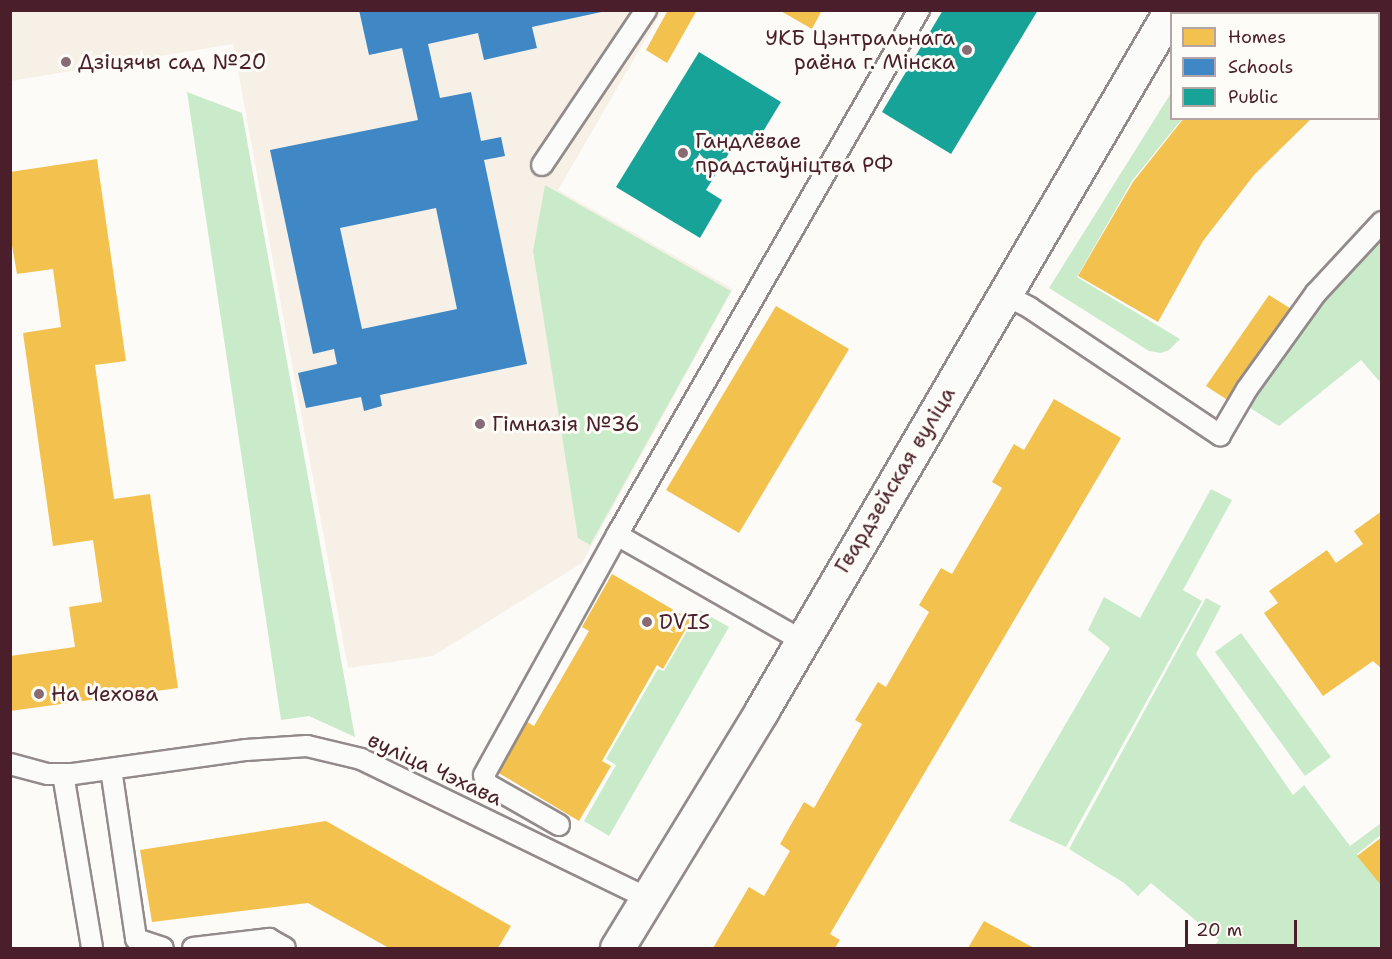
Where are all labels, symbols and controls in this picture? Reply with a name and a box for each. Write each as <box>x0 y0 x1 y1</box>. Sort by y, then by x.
legend <box>1170 12 1380 120</box>
place label: УКБ Цэнтральнага раёна г. Мінска <box>765 25 955 75</box>
text: Homes <box>1228 25 1286 49</box>
marker: УКБ Цэнтральнага раёна г. Мінска <box>960 43 974 57</box>
place label: Дзіцячы сад №20 <box>78 49 266 75</box>
marker: Дзіцячы сад №20 <box>59 55 73 69</box>
text: Schools <box>1228 55 1294 79</box>
text: Public <box>1228 85 1278 109</box>
place label: Гандлёвае прадстаўніцтва РФ <box>695 128 893 178</box>
marker: Гандлёвае прадстаўніцтва РФ <box>676 146 690 160</box>
street label: Гвардзейская вуліца <box>829 382 961 578</box>
place label: Гімназія №36 <box>492 411 640 437</box>
marker: Гімназія №36 <box>473 417 487 431</box>
place label: DVIS <box>659 609 710 635</box>
marker: DVIS <box>640 615 654 629</box>
place label: На Чехова <box>51 681 158 707</box>
marker: На Чехова <box>32 687 46 701</box>
street label: вуліца Чэхава <box>364 727 506 811</box>
scale bar <box>1188 908 1300 946</box>
text: 20 m <box>1196 918 1242 942</box>

